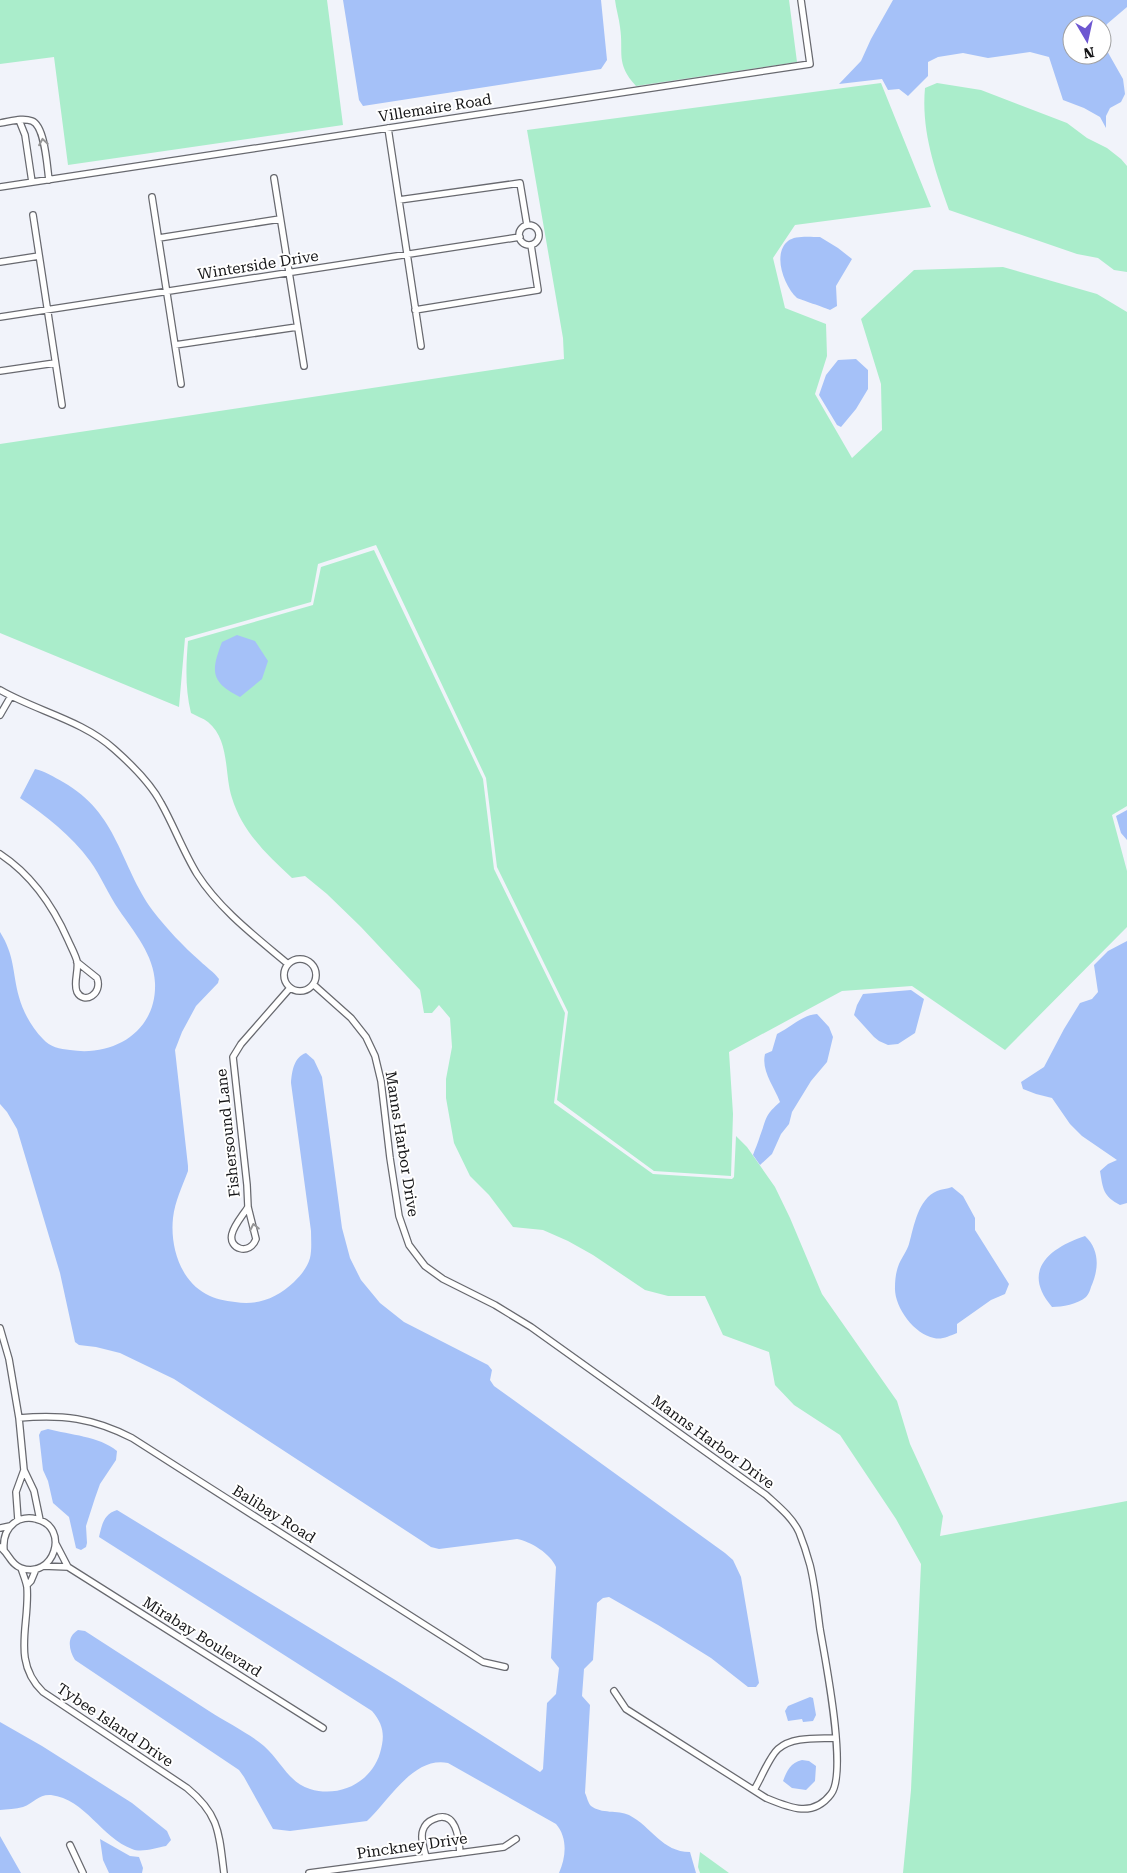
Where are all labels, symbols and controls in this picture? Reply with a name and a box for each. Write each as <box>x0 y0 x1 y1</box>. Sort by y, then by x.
north arrow <box>1062 15 1112 65</box>
text: N <box>1082 44 1096 62</box>
street label: Villemaire Road <box>377 90 493 126</box>
one-way arrow <box>38 138 49 146</box>
street label: Winterside Drive <box>196 247 320 283</box>
street label: Fishersound Lane <box>212 1068 244 1198</box>
street label: Manns Harbor Drive <box>382 1070 422 1218</box>
one-way arrow <box>249 1222 260 1231</box>
street label: Manns Harbor Drive <box>648 1391 778 1493</box>
street label: Balibay Road <box>229 1481 319 1547</box>
street label: Mirabay Boulevard <box>139 1593 265 1681</box>
street label: Tybee Island Drive <box>53 1679 177 1771</box>
street label: Pinckney Drive <box>355 1829 469 1863</box>

